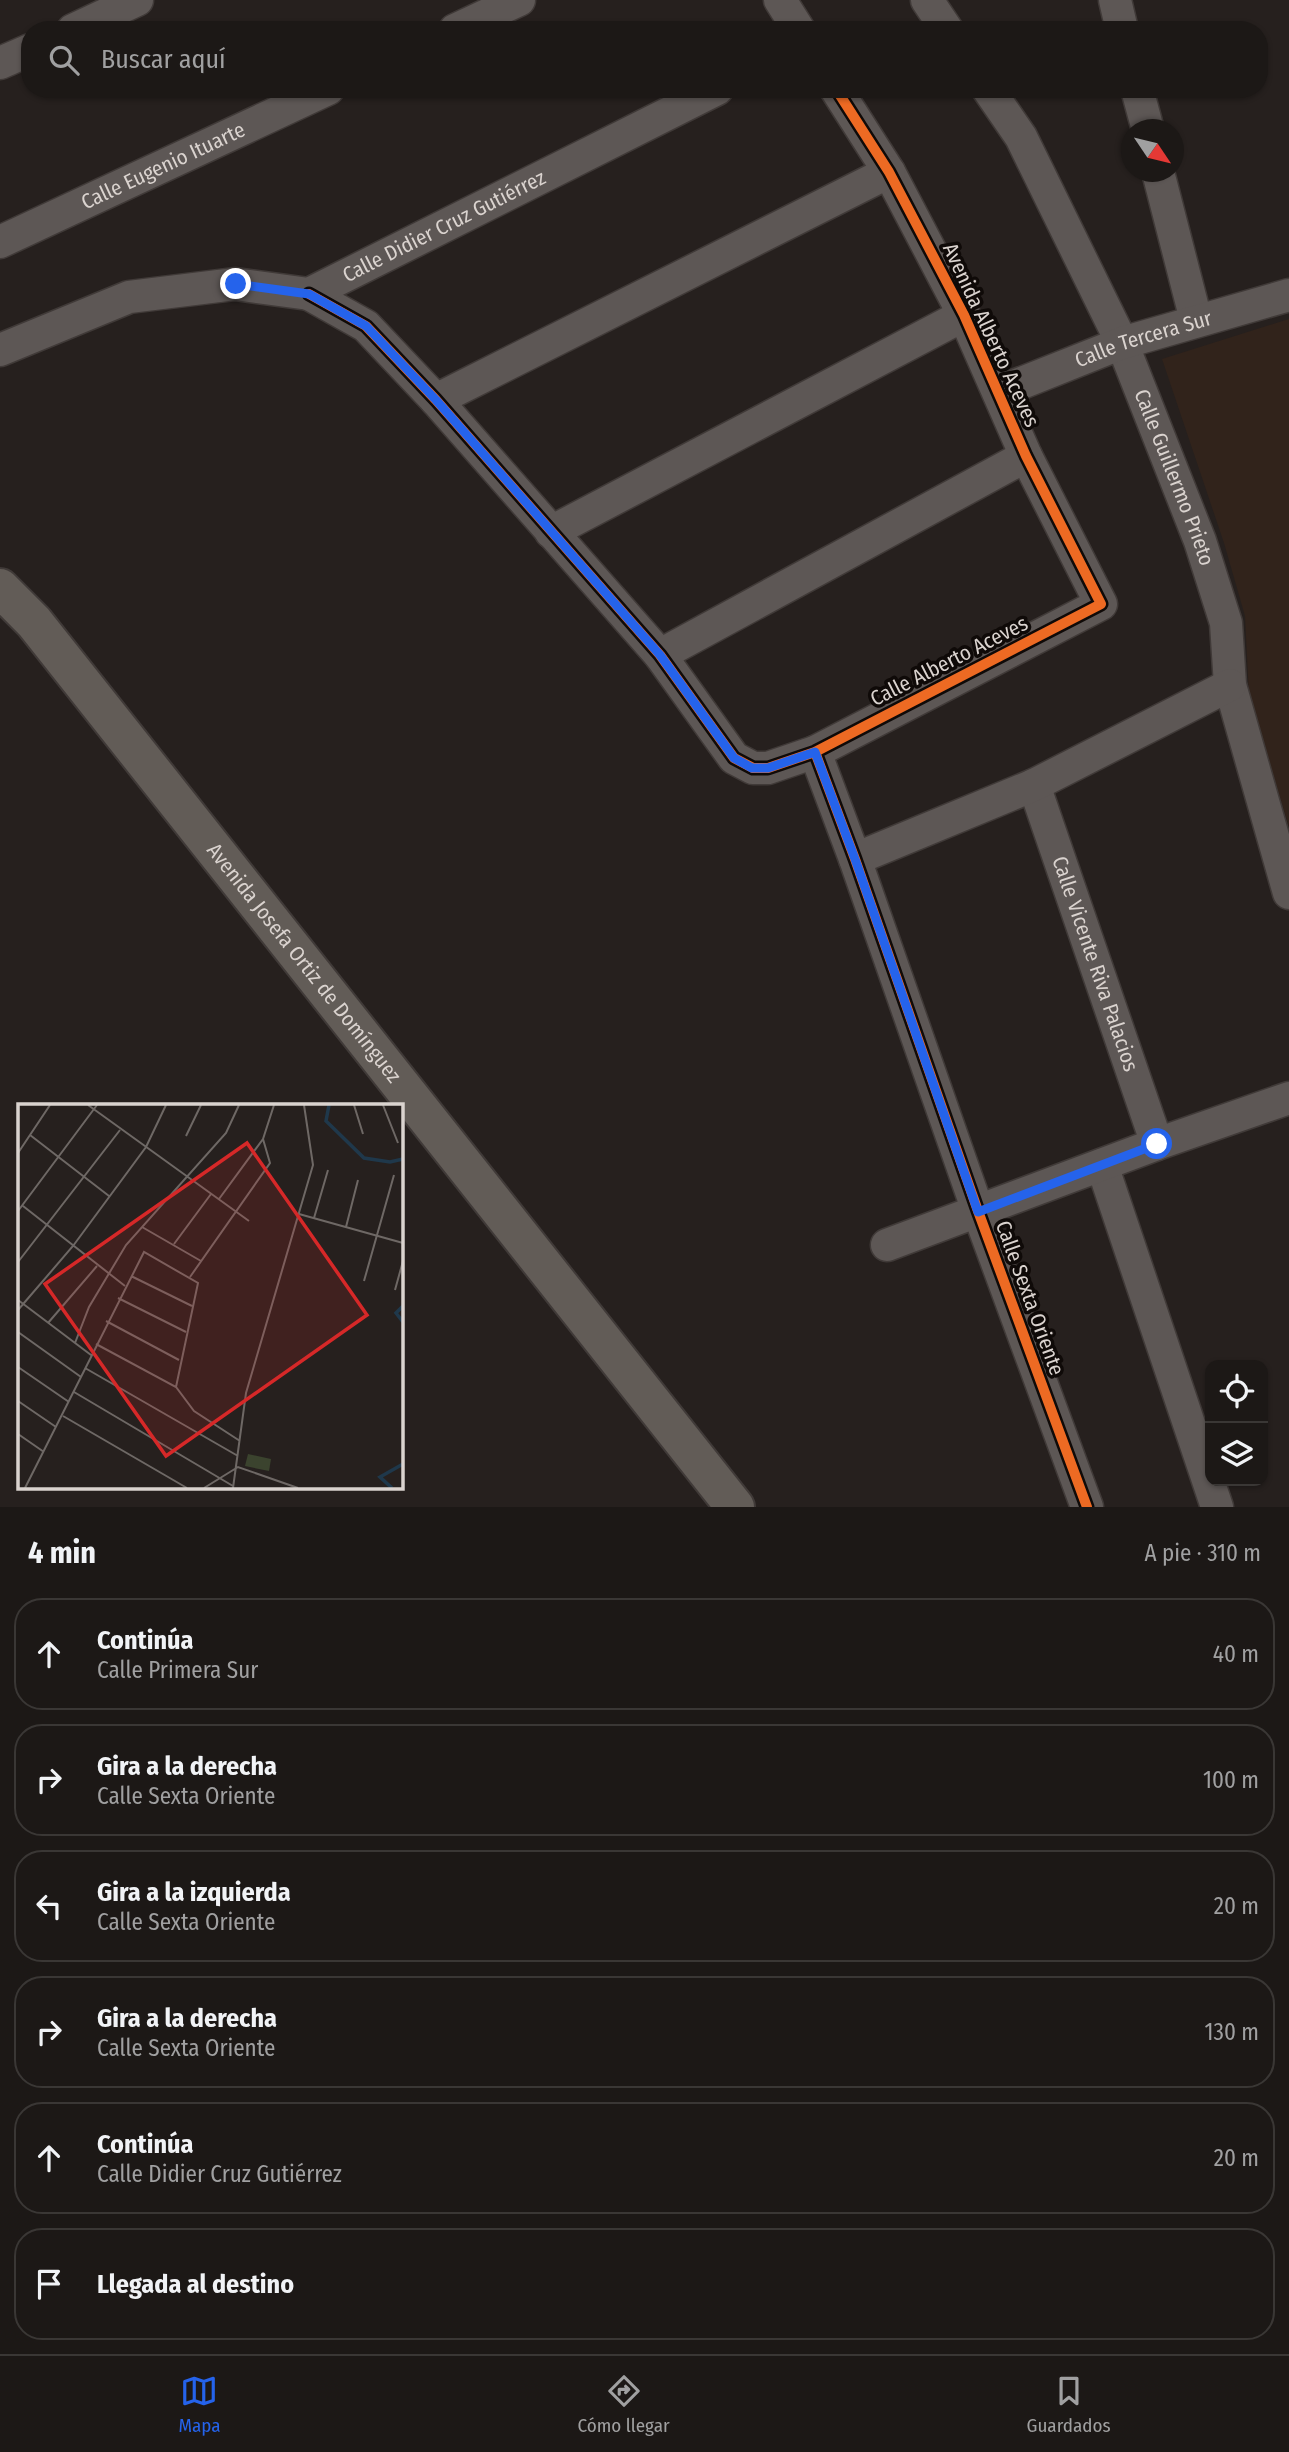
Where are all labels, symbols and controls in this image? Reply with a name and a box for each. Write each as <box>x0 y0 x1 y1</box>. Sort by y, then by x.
search box <box>21 21 1268 98</box>
icon: search <box>45 41 83 79</box>
text: Buscar aquí <box>101 44 226 75</box>
street label: Calle Eugenio Ituarte <box>77 117 249 215</box>
north arrow <box>1121 119 1184 182</box>
street label: Calle Didier Cruz Gutiérrez <box>338 164 550 288</box>
street label: Avenida Alberto Aceves <box>937 239 1045 431</box>
route end <box>220 268 251 299</box>
street label: Calle Tercera Sur <box>1071 305 1215 373</box>
street label: Calle Guillermo Prieto <box>1128 385 1220 569</box>
street label: Calle Alberto Aceves <box>866 610 1032 712</box>
street label: Avenida Josefa Ortiz de Domínguez <box>201 838 407 1088</box>
street label: Calle Vicente Riva Palacios <box>1046 853 1144 1075</box>
inset map <box>18 1104 402 1490</box>
route start <box>1141 1128 1172 1159</box>
street label: Calle Sexta Oriente <box>990 1217 1070 1379</box>
map controls <box>1205 1360 1268 1486</box>
button: locate <box>1205 1360 1268 1423</box>
button: layers <box>1205 1423 1268 1486</box>
text: 4 min <box>28 1535 96 1571</box>
text: A pie · 310 m <box>1145 1539 1261 1567</box>
text: Continúa <box>97 1625 194 1656</box>
icon: ahead <box>30 1635 68 1673</box>
text: 40 m <box>1213 1640 1259 1668</box>
text: Calle Primera Sur <box>97 1656 258 1684</box>
text: Gira a la derecha <box>97 1751 277 1782</box>
icon: right <box>30 1761 68 1799</box>
text: 100 m <box>1203 1766 1259 1794</box>
text: Calle Sexta Oriente <box>97 1782 275 1810</box>
text: Gira a la izquierda <box>97 1877 291 1908</box>
icon: left <box>30 1887 68 1925</box>
text: 20 m <box>1214 1892 1259 1920</box>
text: Calle Sexta Oriente <box>97 1908 275 1936</box>
text: Gira a la derecha <box>97 2003 277 2034</box>
icon: right <box>30 2013 68 2051</box>
text: 130 m <box>1205 2018 1259 2046</box>
text: Calle Sexta Oriente <box>97 2034 275 2062</box>
text: Continúa <box>97 2129 194 2160</box>
icon: ahead <box>30 2139 68 2177</box>
text: 20 m <box>1214 2144 1259 2172</box>
text: Calle Didier Cruz Gutiérrez <box>97 2160 342 2188</box>
icon: arrive <box>30 2265 68 2303</box>
text: Llegada al destino <box>97 2269 294 2300</box>
tab: Mapa <box>178 2372 221 2437</box>
tab: Cómo llegar <box>577 2372 670 2437</box>
tab: Guardados <box>1027 2372 1111 2437</box>

